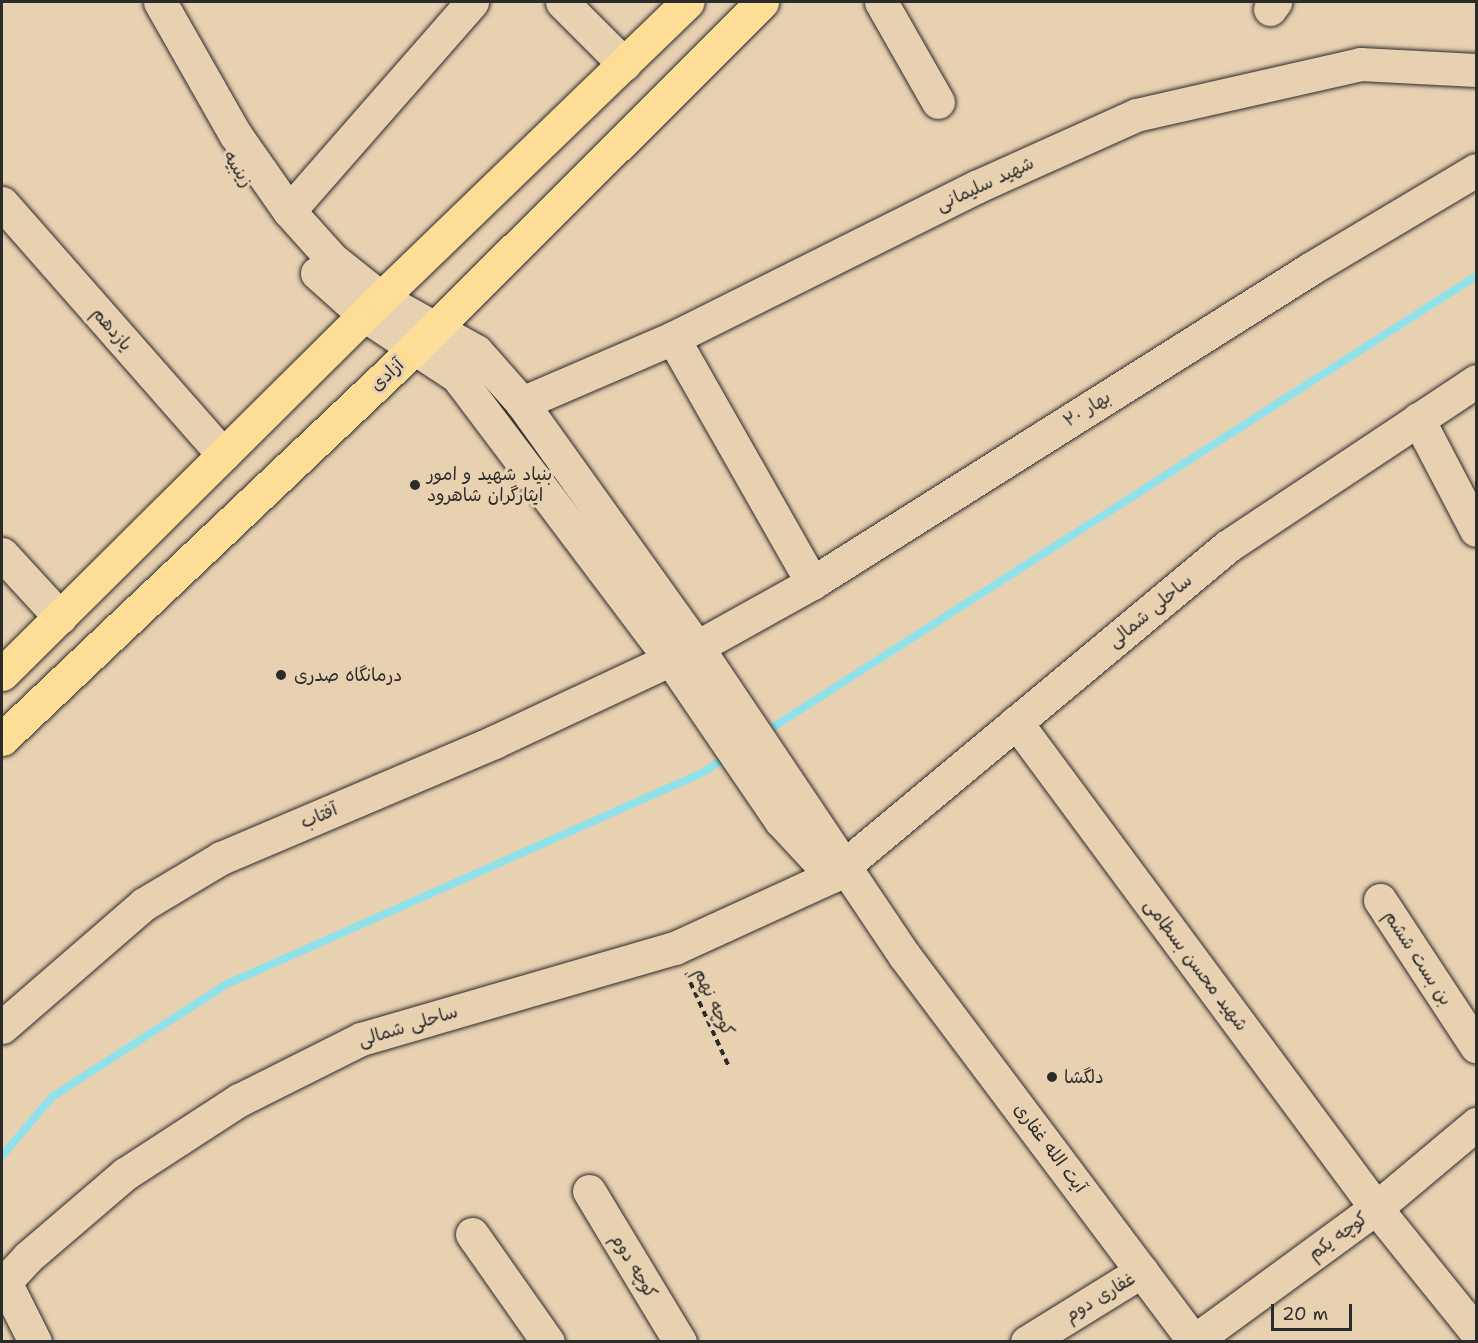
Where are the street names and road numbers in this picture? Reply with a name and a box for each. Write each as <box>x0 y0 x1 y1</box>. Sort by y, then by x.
street label: زینبیه <box>218 147 258 191</box>
street label: شهید سلیمانی <box>933 152 1037 216</box>
street label: یازدهم <box>87 303 137 355</box>
street label: آزادی <box>366 354 408 396</box>
street label: بهار ۲۰ <box>1059 386 1115 432</box>
street label: ساحلی شمالی <box>1104 570 1196 652</box>
street label: آفتاب <box>297 799 341 833</box>
street label: شهید محسن بسطامی <box>1139 895 1253 1035</box>
street label: بن بست ششم <box>1379 906 1457 1010</box>
street label: کوچه نهم <box>689 965 739 1039</box>
street label: ساحلی شمالی <box>356 1001 460 1051</box>
street label: آیت الله غفاری <box>1009 1099 1091 1197</box>
street label: کوچه یکم <box>1304 1207 1372 1265</box>
street label: کوچه دوم <box>606 1230 662 1302</box>
street label: غفاری دوم <box>1061 1268 1139 1326</box>

